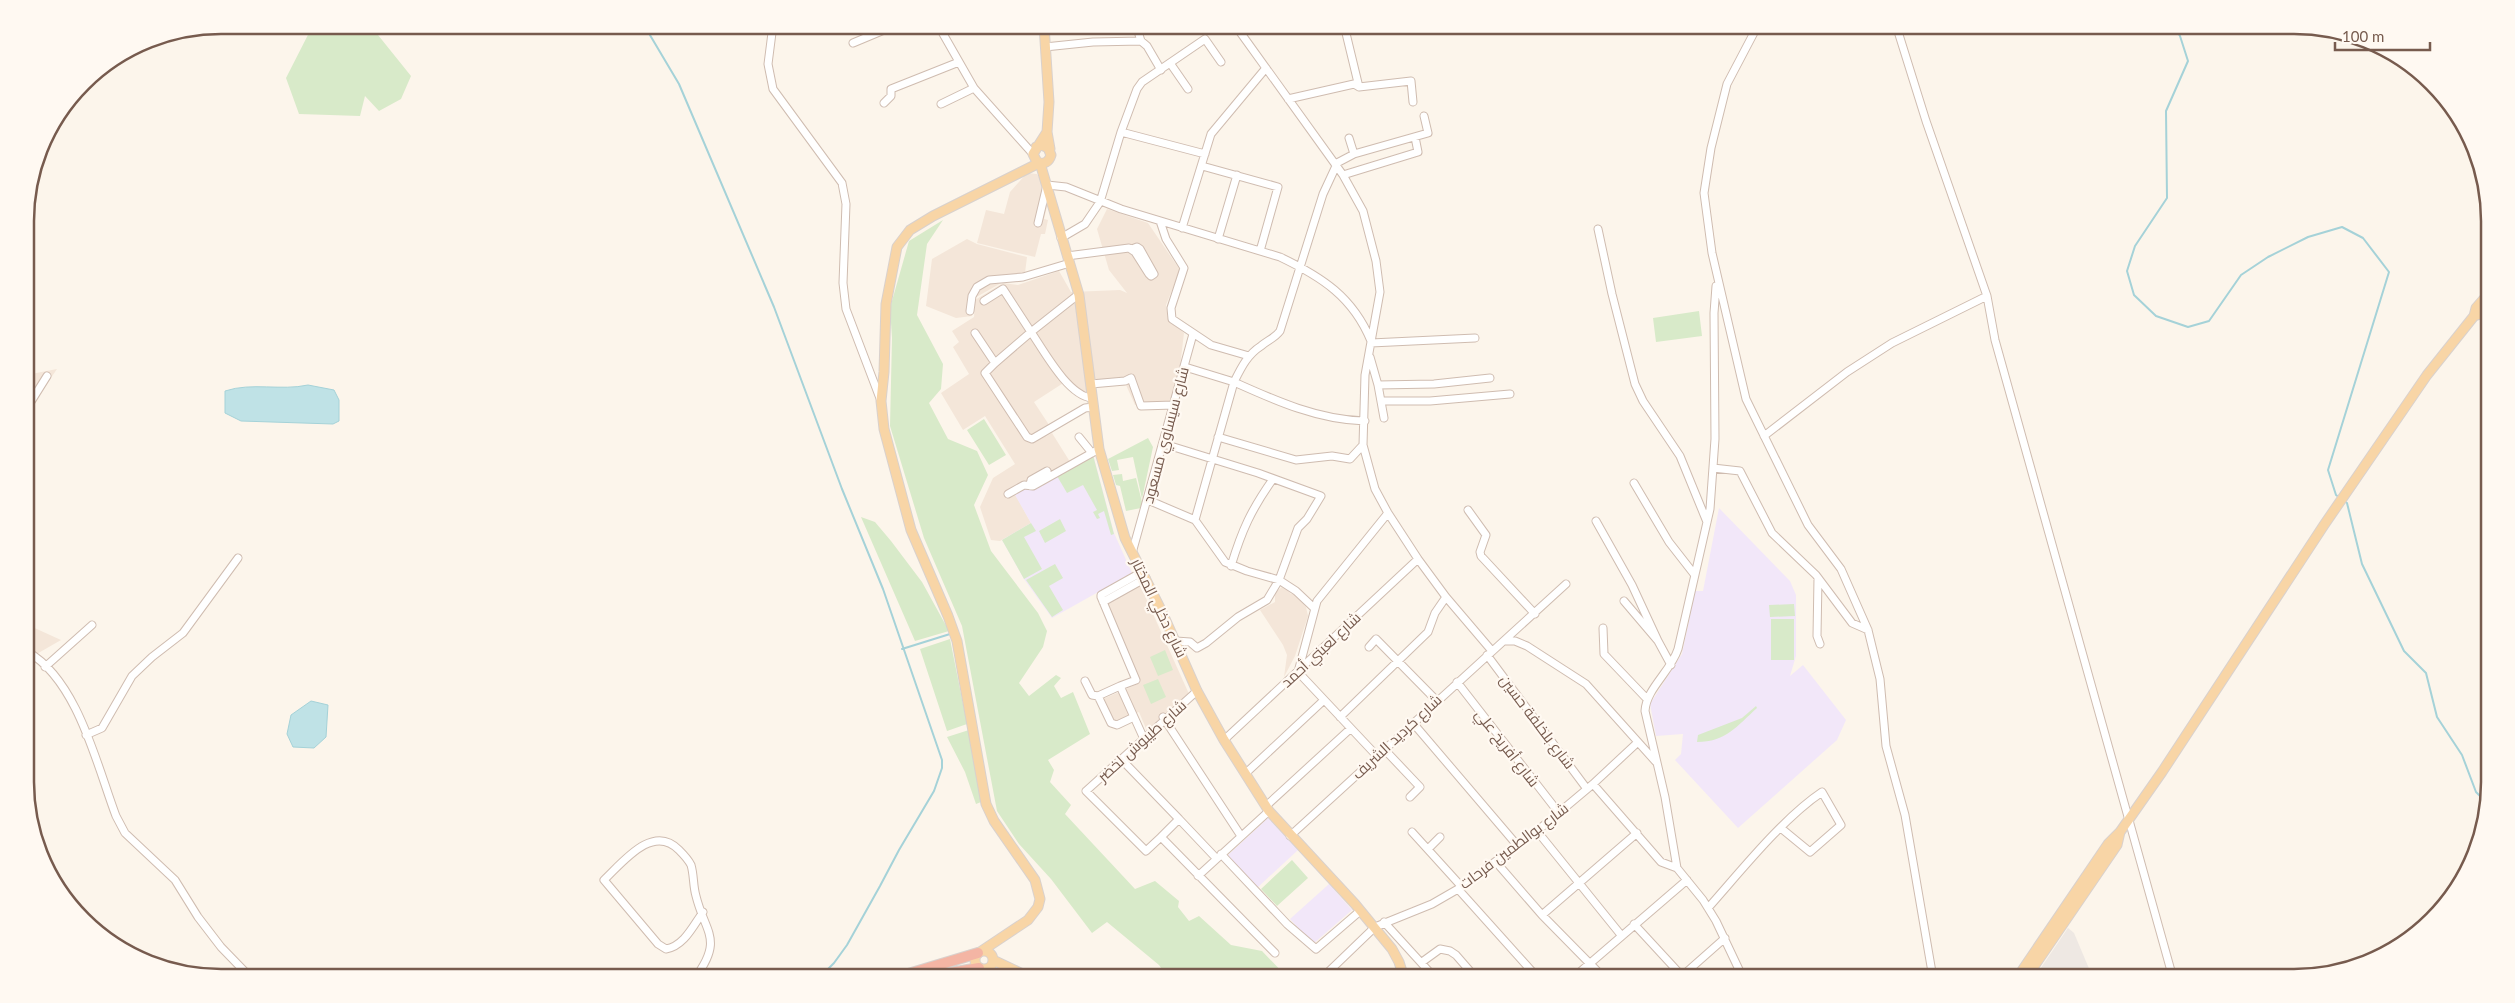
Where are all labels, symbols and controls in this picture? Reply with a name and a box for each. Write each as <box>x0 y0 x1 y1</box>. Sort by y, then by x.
scale bar <box>2335 20 2430 52</box>
text: 100 m <box>2342 27 2384 45</box>
street label: شارع سيساوي مسعود <box>1138 365 1196 506</box>
street label: شارع دخلي المختار <box>1124 554 1192 662</box>
street label: شارع لعبني أحمد <box>1277 608 1366 694</box>
street label: شارع بلخلفة حسين <box>1494 671 1579 774</box>
street label: شارع كرديد الشريف <box>1348 690 1447 785</box>
street label: شارع طيبوش لخضر <box>1092 696 1192 788</box>
street label: شارع أفريخ علي <box>1469 705 1544 792</box>
street label: شارع بوالطمين فرحات <box>1455 798 1573 895</box>

